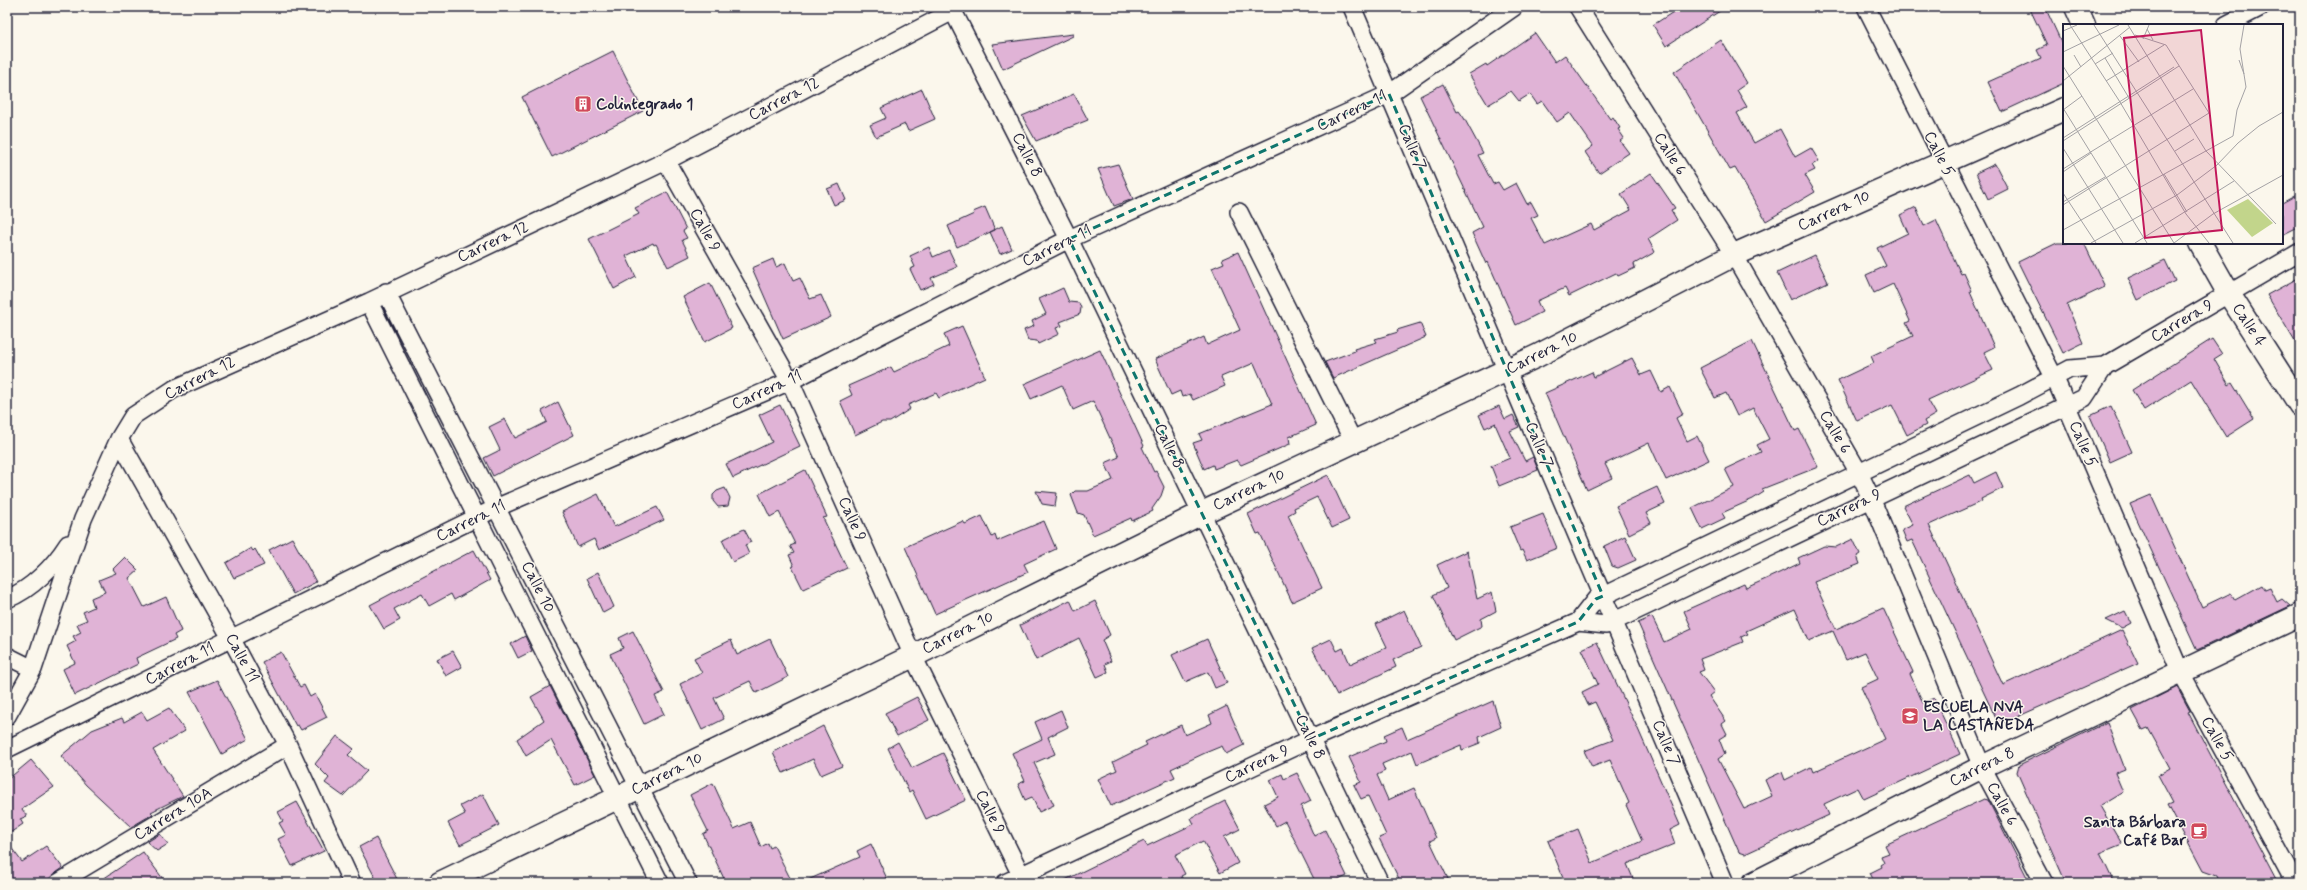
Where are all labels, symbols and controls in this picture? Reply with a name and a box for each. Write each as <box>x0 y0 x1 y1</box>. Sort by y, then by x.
inset map <box>2063 24 2283 244</box>
street label: Carrera 12 <box>745 72 823 126</box>
street label: Carrera 11 <box>1314 86 1390 136</box>
building icon: Colintegrado 1 <box>573 94 593 114</box>
place label: Colintegrado 1 <box>596 94 694 117</box>
street label: Calle 7 <box>1393 121 1431 174</box>
street label: Calle 5 <box>1919 128 1959 180</box>
street label: Calle 8 <box>1007 129 1047 181</box>
street label: Calle 6 <box>1649 129 1691 179</box>
street label: Carrera 10 <box>1794 186 1874 236</box>
street label: Calle 9 <box>685 205 726 256</box>
street label: Carrera 12 <box>454 216 532 268</box>
street label: Carrera 11 <box>1019 220 1095 272</box>
street label: Carrera 9 <box>2147 295 2217 347</box>
street label: Calle 4 <box>2227 299 2271 351</box>
street label: Carrera 10 <box>1503 327 1581 379</box>
street label: Carrera 12 <box>161 351 239 405</box>
street label: Carrera 11 <box>728 365 806 415</box>
street label: Calle 6 <box>1814 406 1856 458</box>
street label: Calle 5 <box>2064 418 2102 470</box>
street label: Calle 7 <box>1520 419 1558 472</box>
street label: Calle 8 <box>1149 420 1189 472</box>
street label: Carrera 10 <box>1209 464 1289 516</box>
street label: Carrera 9 <box>1813 484 1885 532</box>
street label: Calle 9 <box>833 493 871 545</box>
street label: Carrera 11 <box>433 495 509 547</box>
street label: Calle 10 <box>516 558 560 616</box>
street label: Carrera 10 <box>919 607 997 659</box>
street label: Calle 11 <box>220 630 264 686</box>
street label: Carrera 11 <box>142 638 218 690</box>
place label: ESCUELA NVA LA CASTAÑEDA <box>1923 697 2034 736</box>
school or university icon: ESCUELA NVA LA CASTAÑEDA <box>1900 706 1920 726</box>
street label: Calle 8 <box>1290 711 1330 763</box>
street label: Calle 5 <box>2196 713 2238 765</box>
street label: Calle 7 <box>1647 717 1685 770</box>
street label: Carrera 9 <box>1221 740 1293 788</box>
street label: Carrera 8 <box>1946 742 2018 792</box>
street label: Carrera 10 <box>628 748 706 800</box>
street label: Calle 6 <box>1982 778 2022 830</box>
street label: Carrera 10A <box>130 782 216 846</box>
street label: Calle 9 <box>970 786 1010 838</box>
place label: Santa Bárbara Café Bar <box>2084 812 2186 851</box>
cafe icon: Santa Bárbara Café Bar <box>2189 821 2209 841</box>

